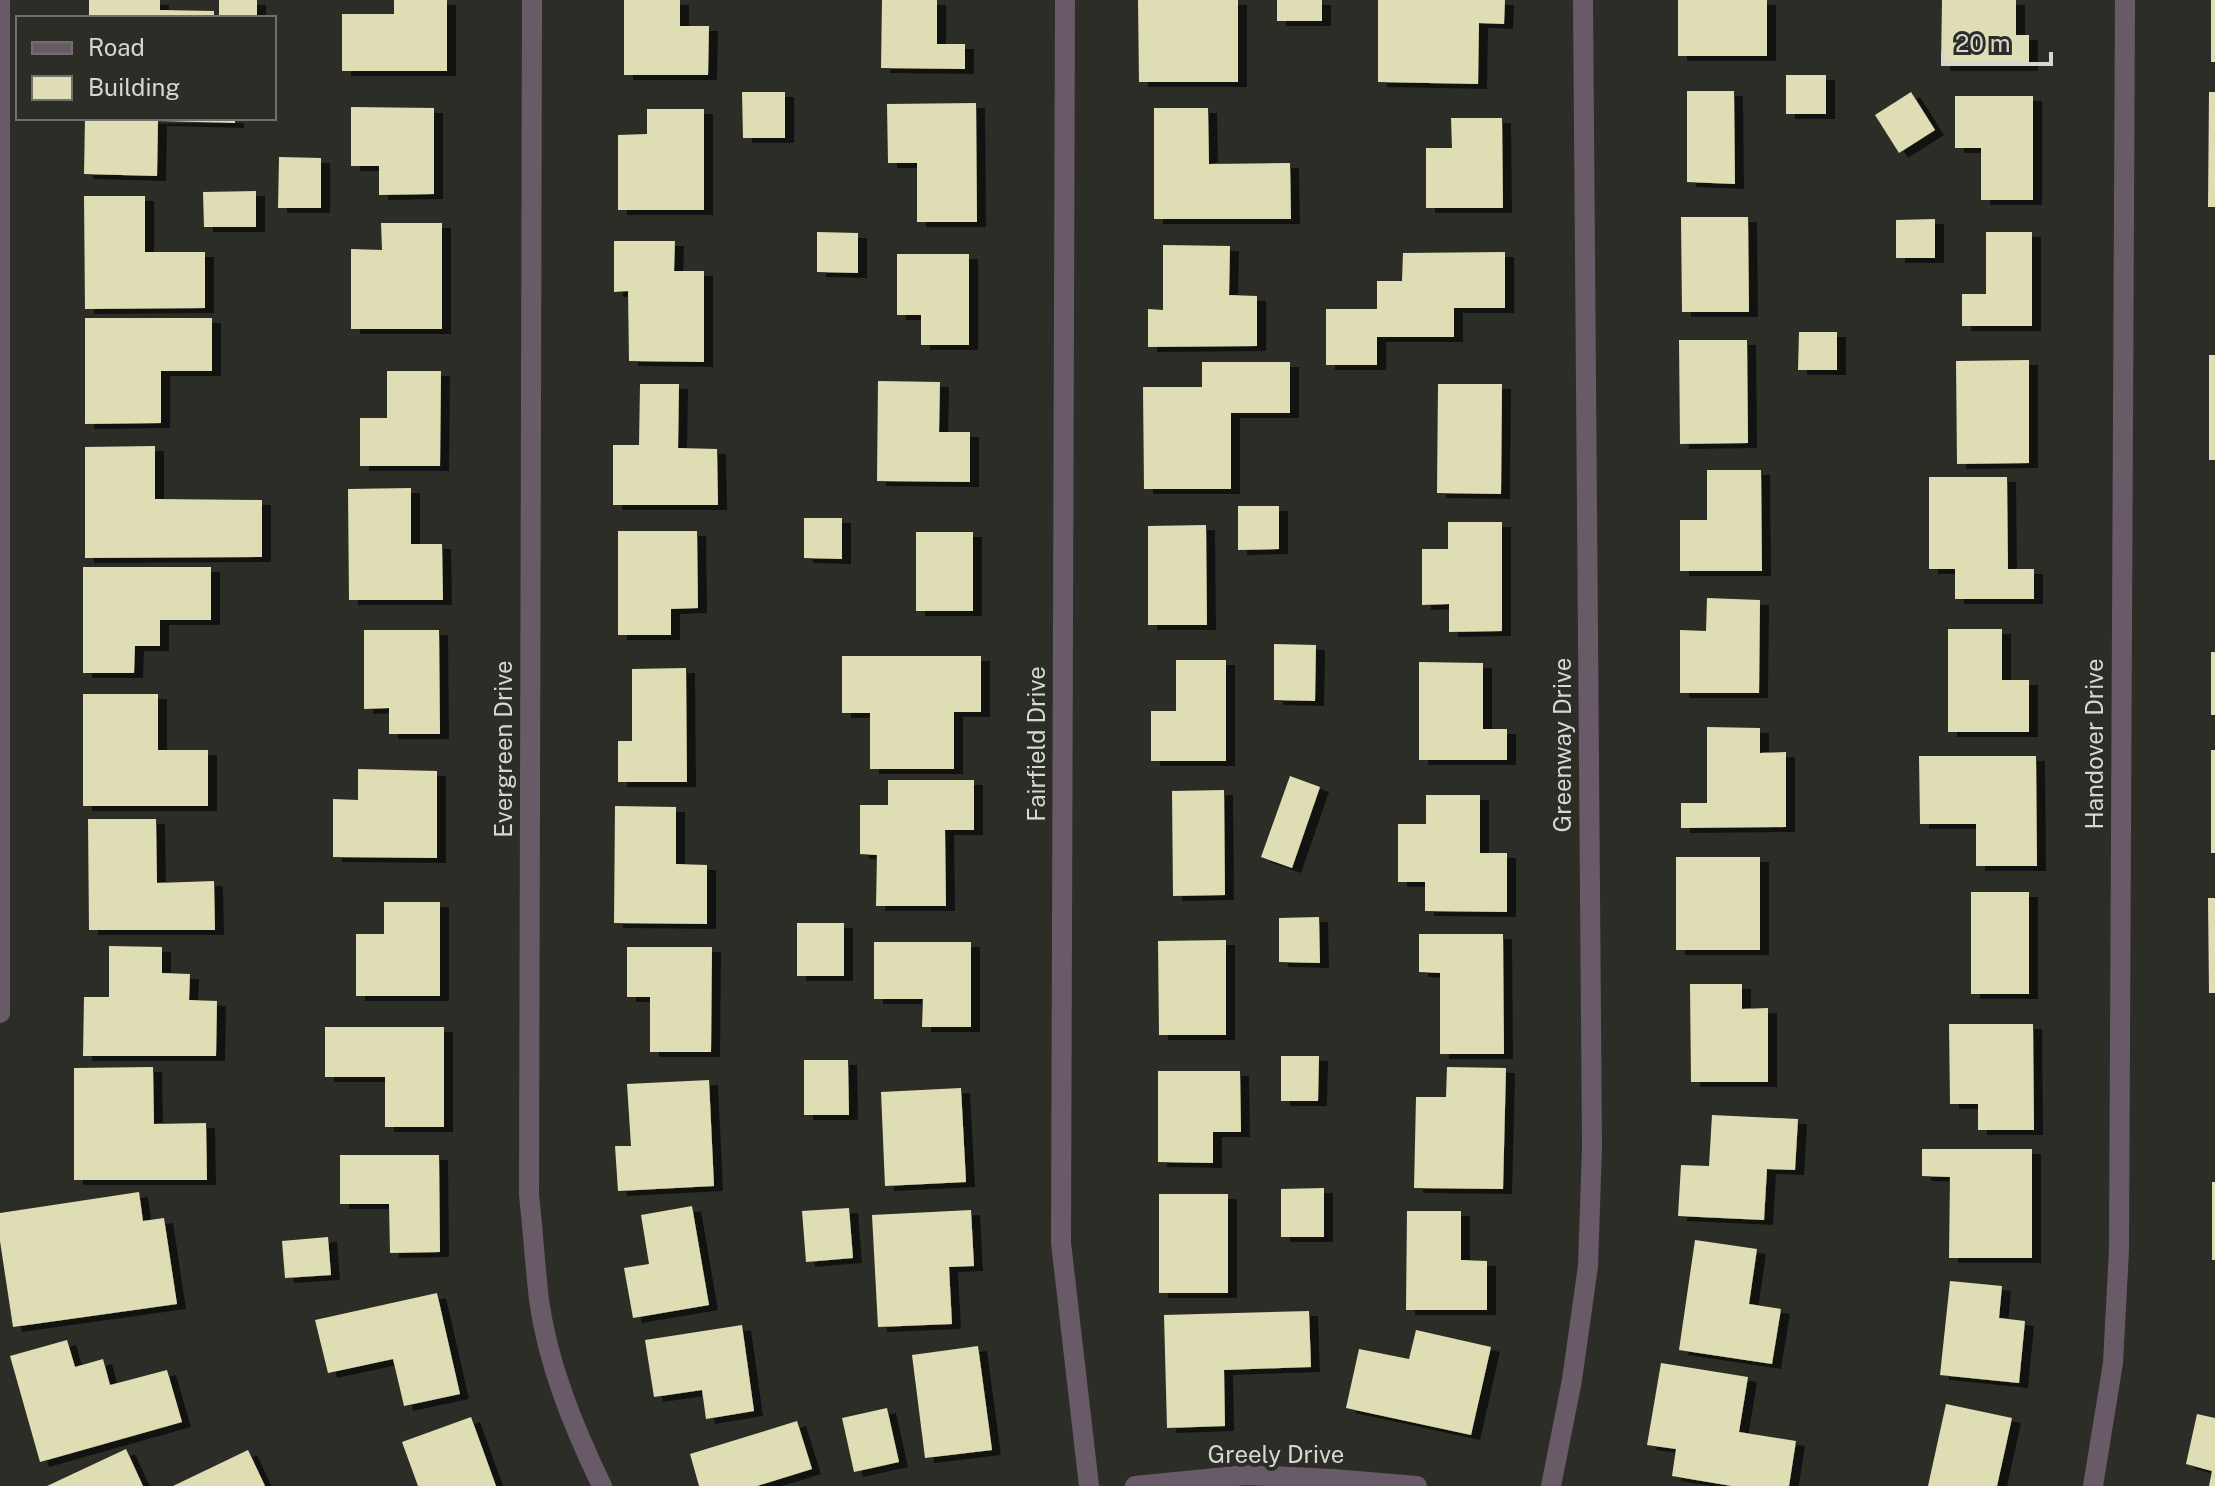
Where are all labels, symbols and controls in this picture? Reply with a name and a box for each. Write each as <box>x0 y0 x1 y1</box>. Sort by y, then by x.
legend <box>16 16 276 120</box>
scale bar <box>1943 16 2051 66</box>
text: 20 m <box>1955 29 2011 57</box>
text: Road <box>88 33 145 61</box>
text: Building <box>88 73 180 101</box>
street label: Greenway Drive <box>1548 658 1576 832</box>
street label: Handover Drive <box>2080 658 2108 830</box>
street label: Evergreen Drive <box>489 660 517 838</box>
street label: Fairfield Drive <box>1022 666 1050 822</box>
street label: Greely Drive <box>1208 1440 1344 1468</box>

